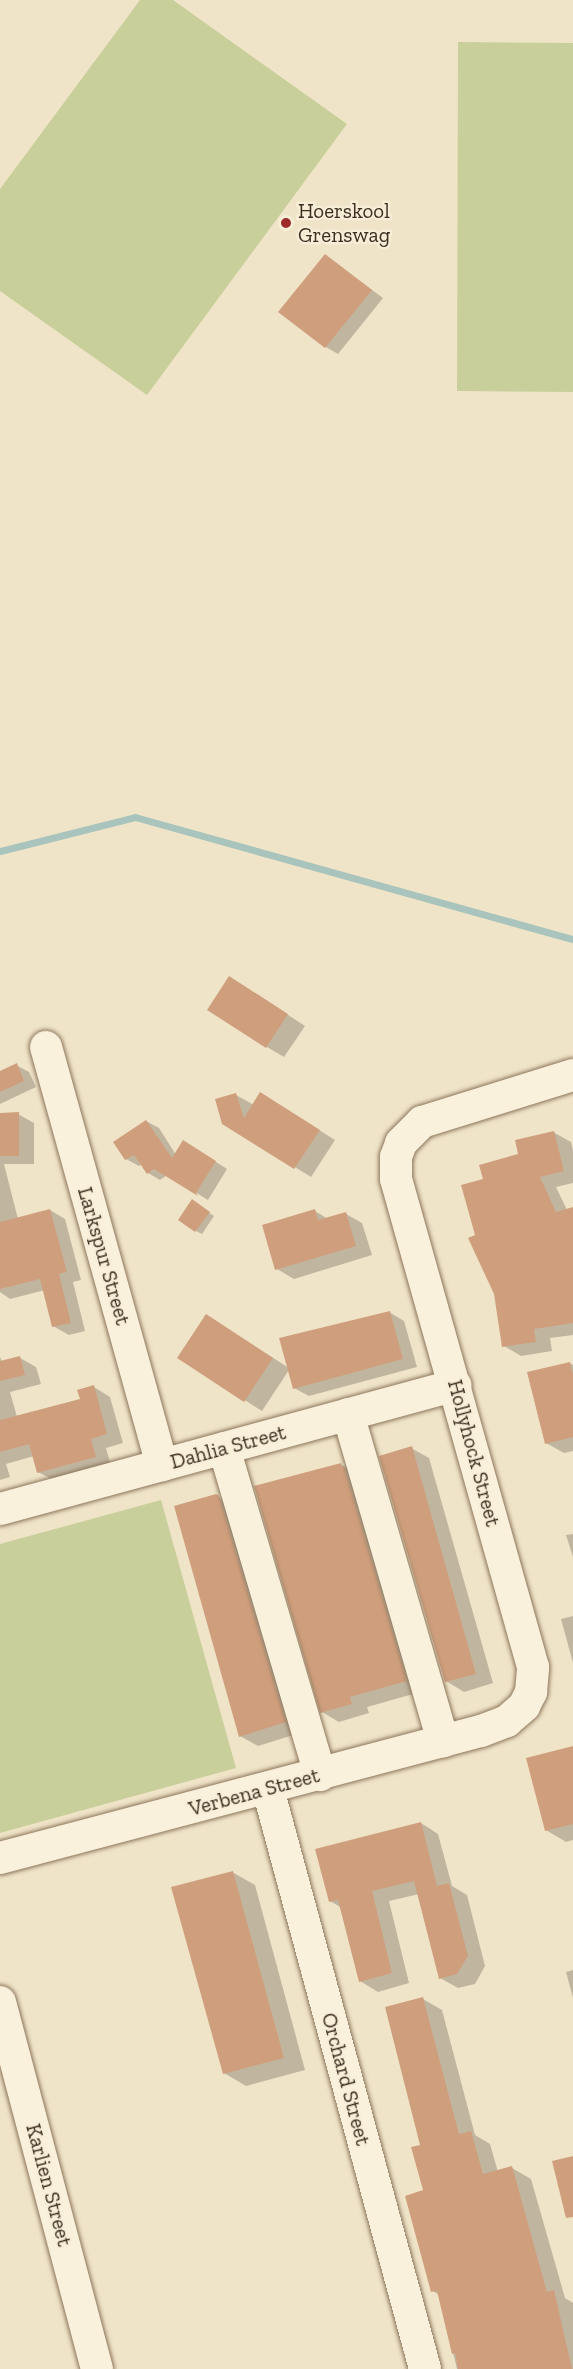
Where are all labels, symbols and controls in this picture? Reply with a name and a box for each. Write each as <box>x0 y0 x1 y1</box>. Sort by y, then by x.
place label: Hoerskool Grenswag <box>298 198 390 248</box>
marker: Hoerskool Grenswag <box>279 216 293 230</box>
street label: Larkspur Street <box>72 1184 136 1328</box>
street label: Hollyhock Street <box>442 1377 506 1529</box>
street label: Dahlia Street <box>168 1420 288 1474</box>
street label: Verbena Street <box>186 1762 322 1822</box>
street label: Orchard Street <box>316 2010 376 2148</box>
street label: Karlien Street <box>21 2121 77 2249</box>

